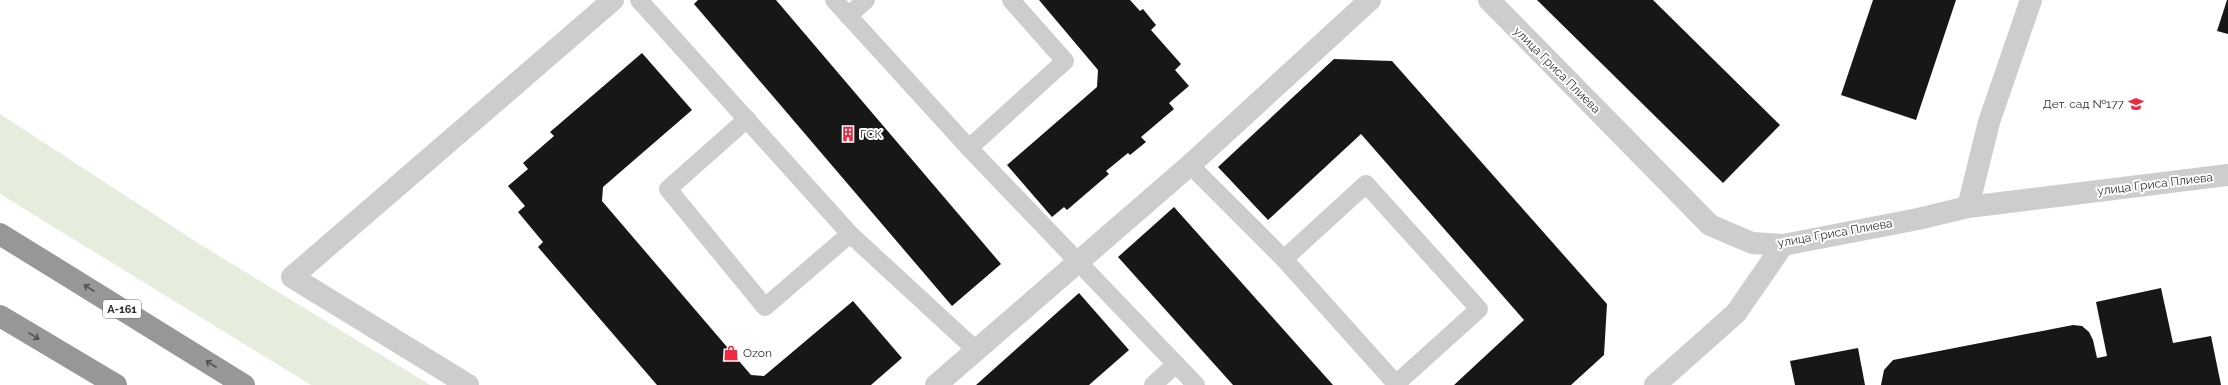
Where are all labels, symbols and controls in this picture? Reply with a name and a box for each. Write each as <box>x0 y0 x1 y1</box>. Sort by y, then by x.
street label: улица Гриса Плиева <box>1511 24 1603 116</box>
school or university icon: Дет. сад №177 <box>2127 95 2145 113</box>
place label: Дет. сад №177 <box>2043 97 2125 111</box>
building icon: ГСК <box>839 125 857 143</box>
place label: ГСК <box>860 127 882 141</box>
street label: улица Гриса Плиева <box>2096 170 2214 198</box>
street label: улица Гриса Плиева <box>1776 216 1894 250</box>
one-way arrow <box>84 284 95 292</box>
road number: А-161 <box>103 300 141 318</box>
one-way arrow <box>28 332 39 340</box>
shop icon: Ozon <box>722 344 740 362</box>
place label: Ozon <box>743 346 772 360</box>
one-way arrow <box>205 360 217 368</box>

